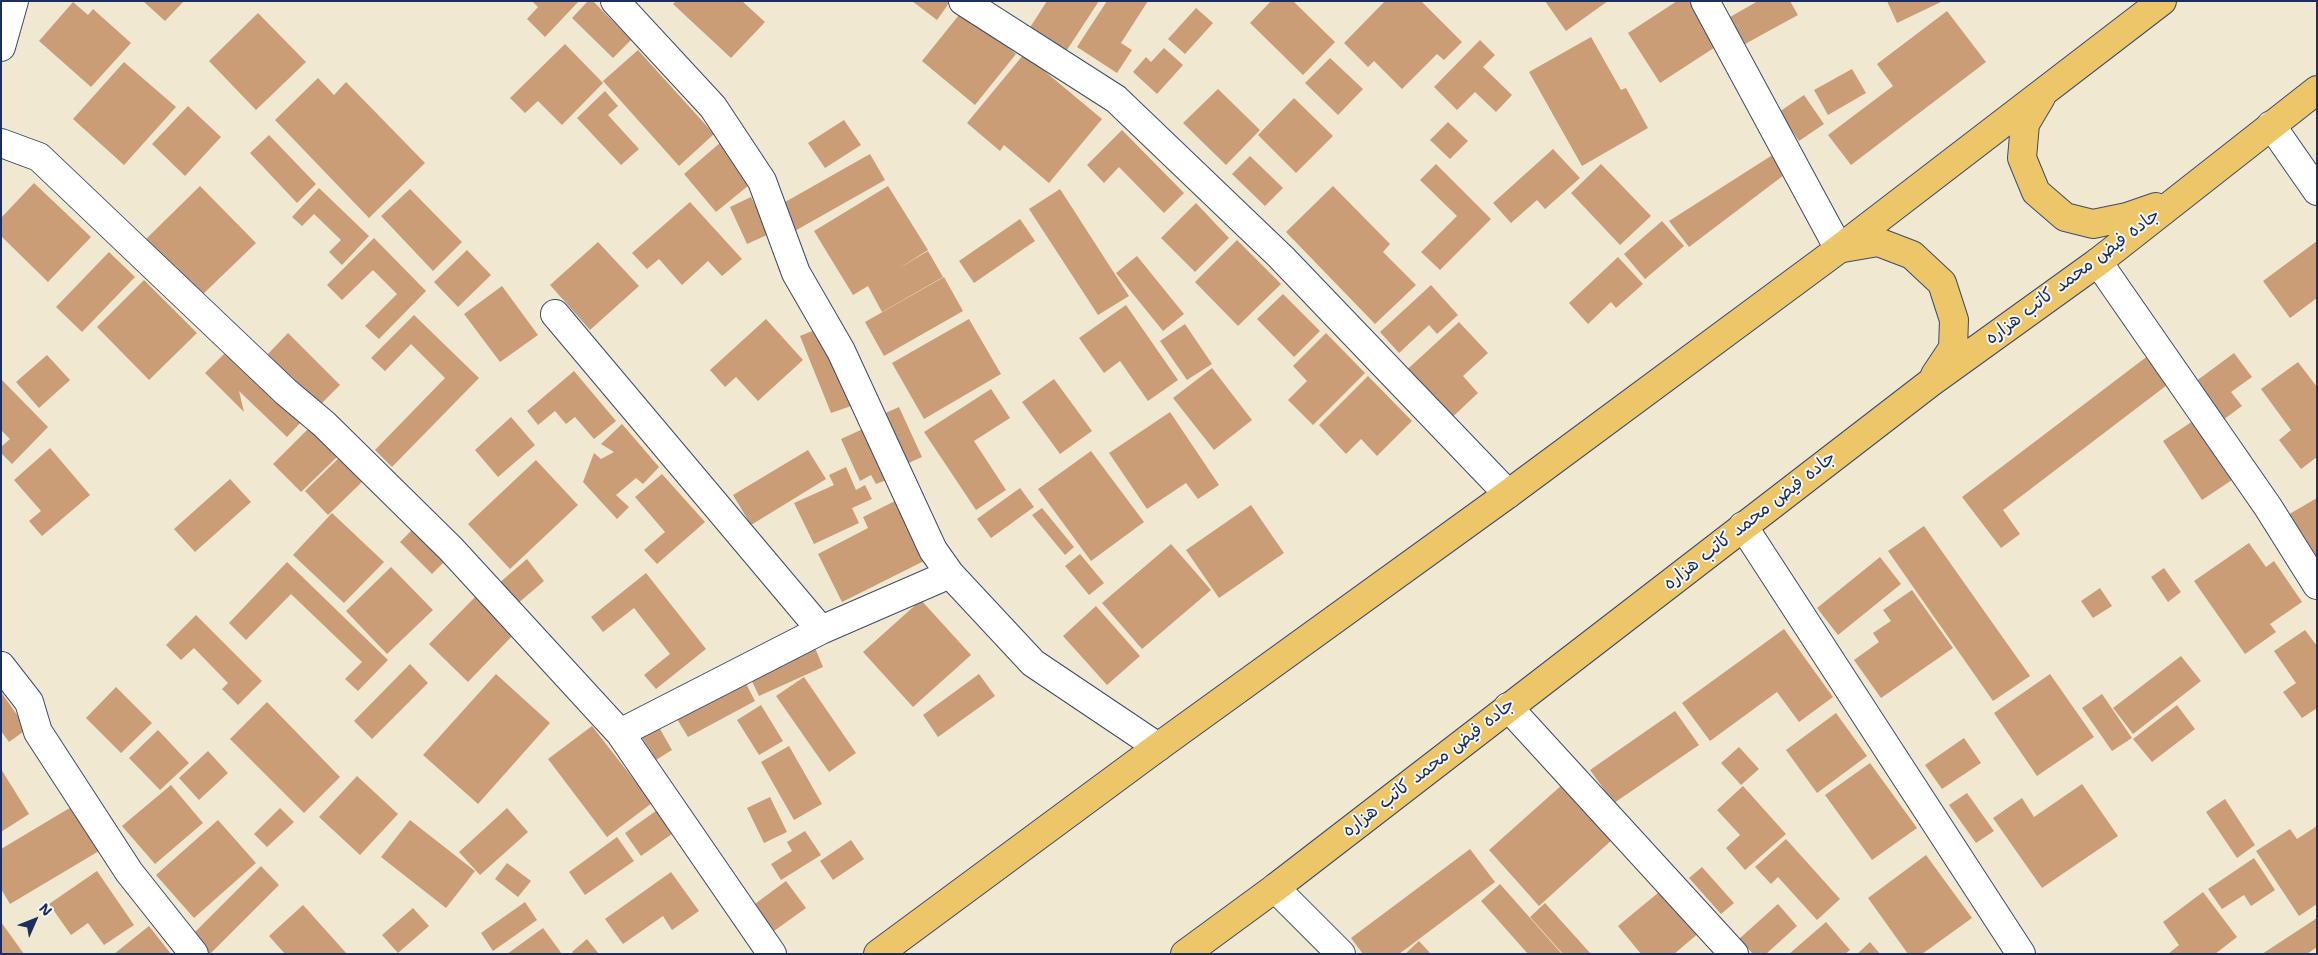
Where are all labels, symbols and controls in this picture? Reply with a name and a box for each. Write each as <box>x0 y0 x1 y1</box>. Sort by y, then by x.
street label: جاده فیض محمد کاتب هزاره <box>1982 204 2164 350</box>
street label: جاده فیض محمد کاتب هزاره <box>1660 447 1840 595</box>
street label: جاده فیض محمد کاتب هزاره <box>1339 694 1519 842</box>
north arrow <box>10 895 60 945</box>
text: N <box>35 899 56 920</box>

